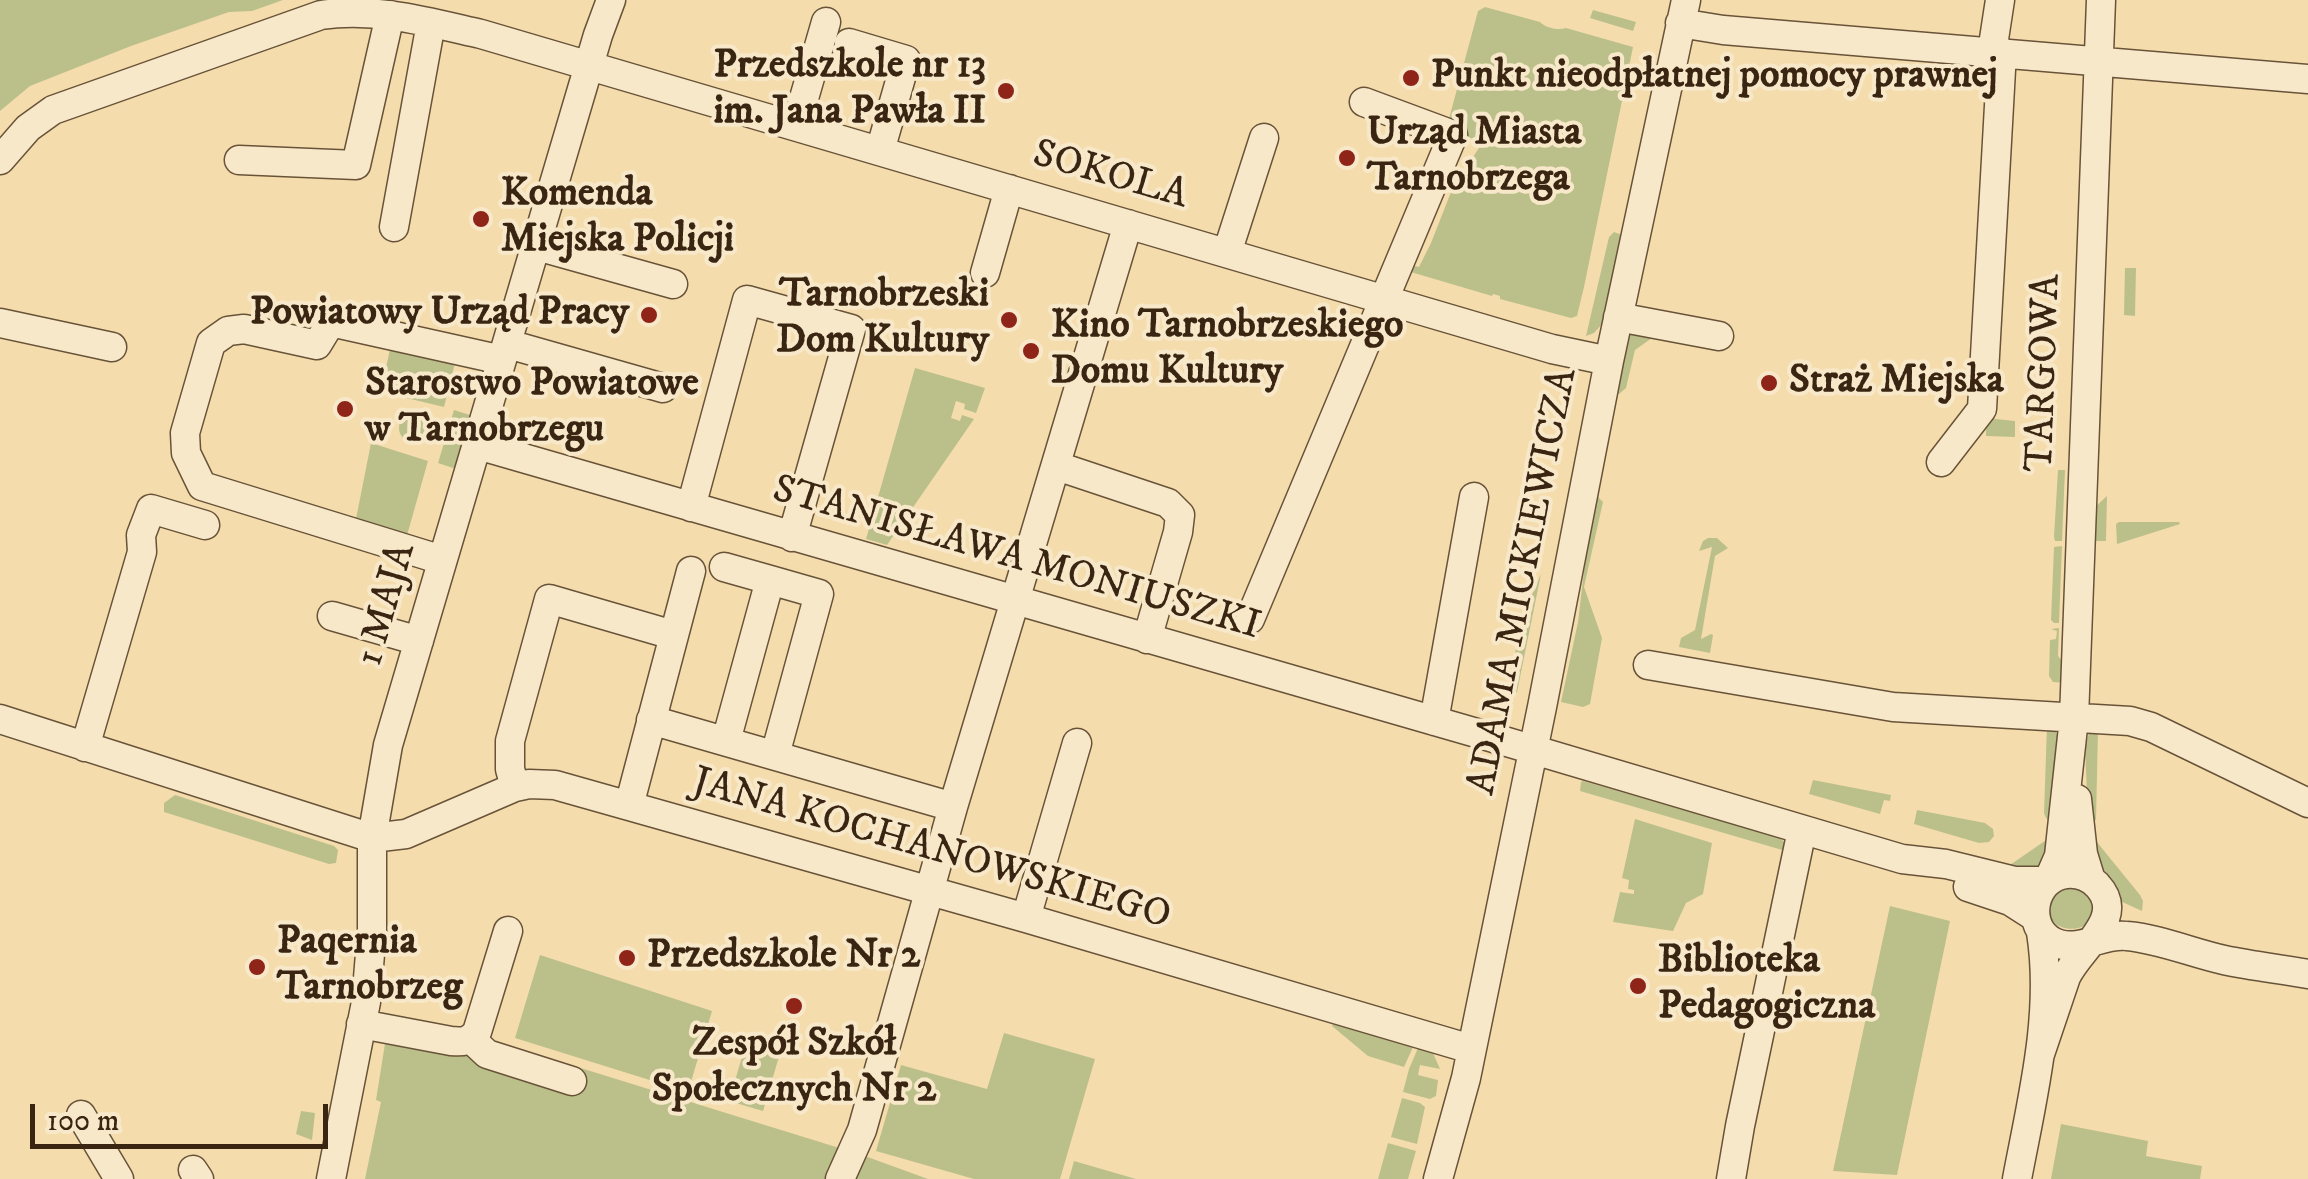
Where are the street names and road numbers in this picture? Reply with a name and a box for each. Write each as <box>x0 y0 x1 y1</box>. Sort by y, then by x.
street label: SOKOLA <box>1027 132 1193 222</box>
street label: TARGOWA <box>2019 273 2073 473</box>
street label: ADAMA MICKIEWICZA <box>1460 365 1590 799</box>
street label: STANISŁAWA MONIUSZKI <box>767 467 1265 653</box>
street label: 1 MAJA <box>348 538 428 672</box>
street label: JANA KOCHANOWSKIEGO <box>686 760 1176 942</box>

